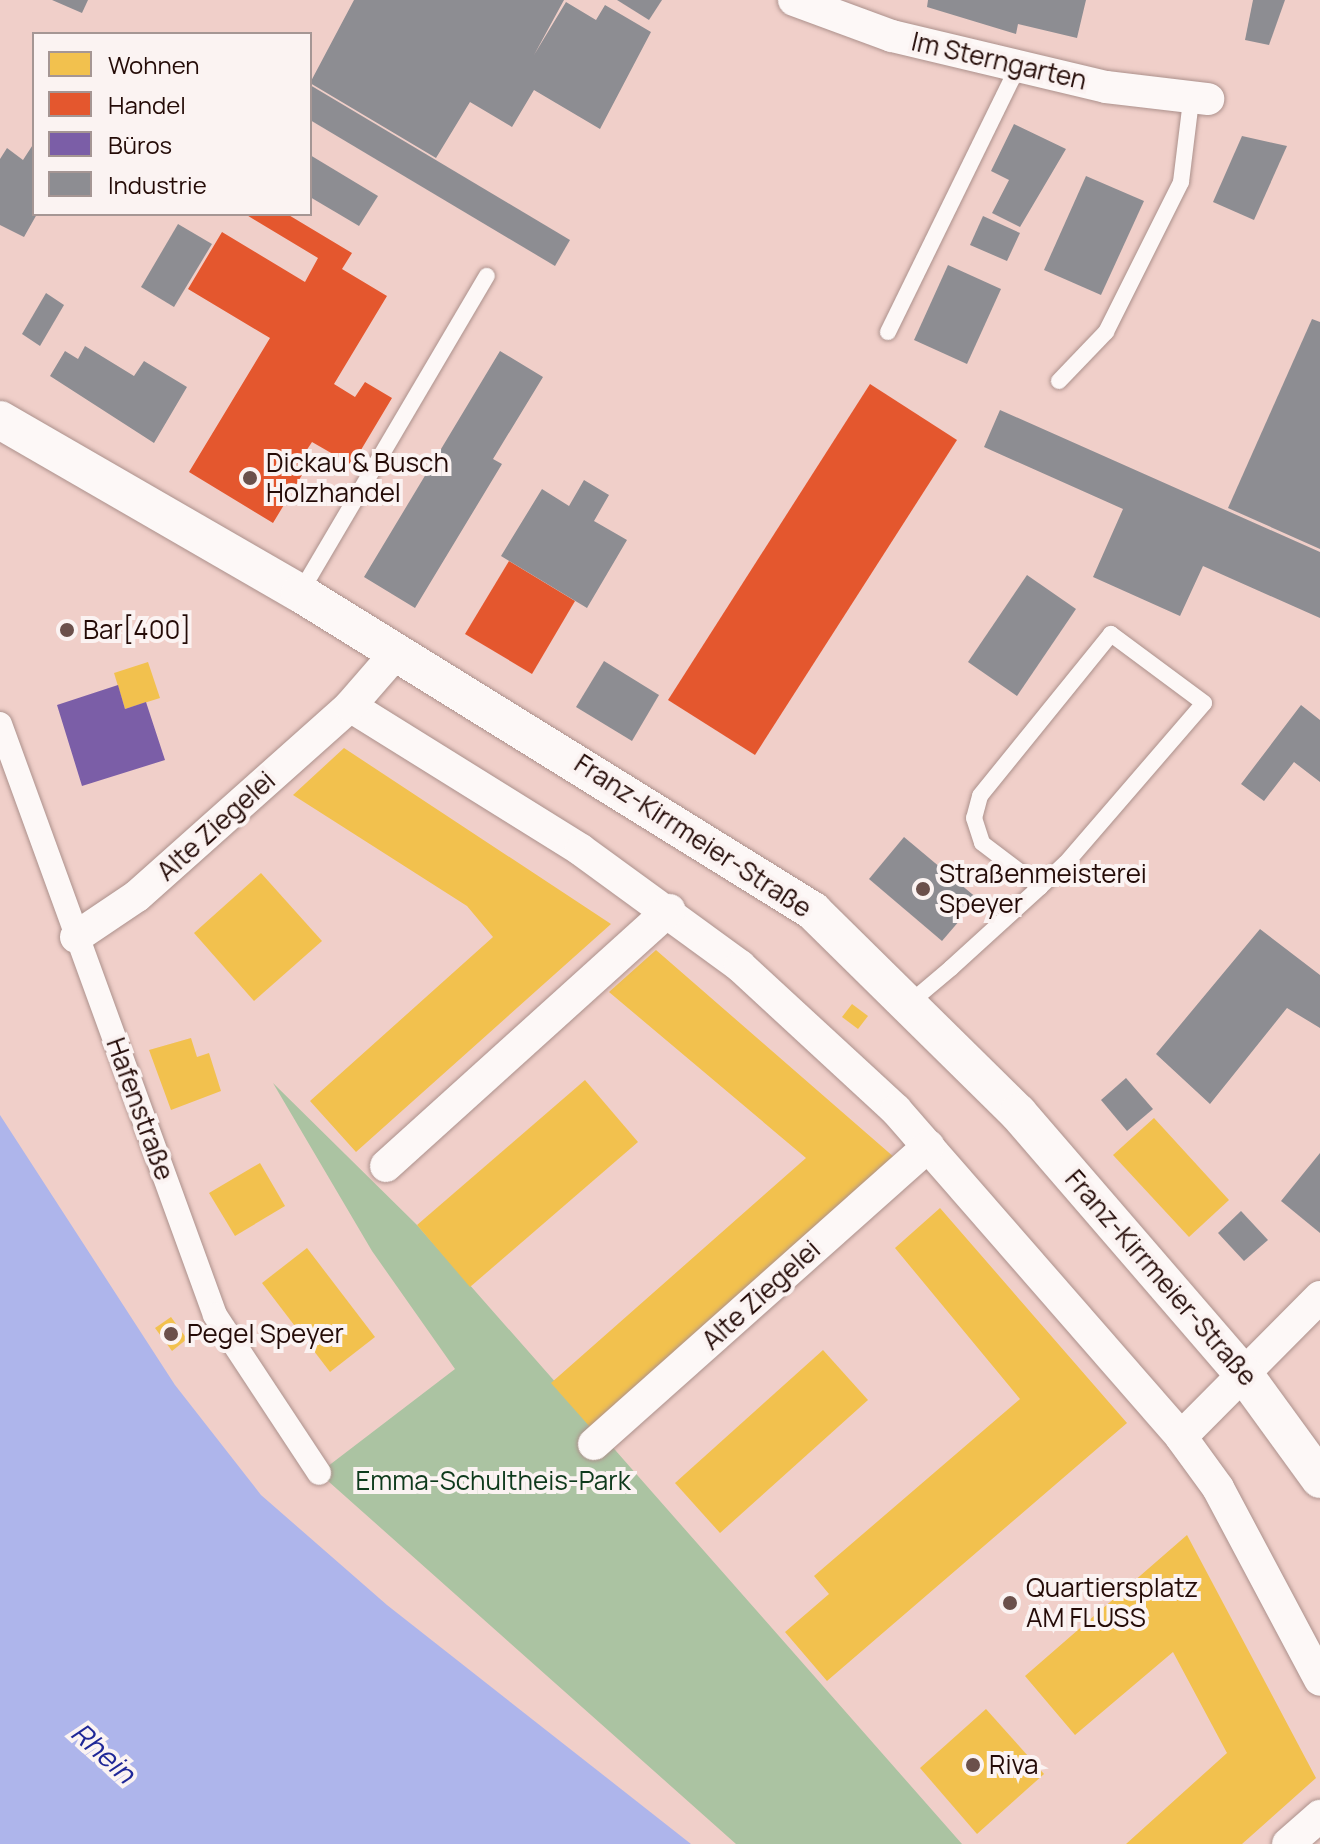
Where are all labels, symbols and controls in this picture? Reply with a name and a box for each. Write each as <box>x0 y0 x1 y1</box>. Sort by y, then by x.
street label: Im Sterngarten <box>908 26 1090 96</box>
legend <box>32 32 312 216</box>
text: Wohnen <box>108 48 200 81</box>
text: Handel <box>108 88 186 121</box>
text: Büros <box>108 128 172 161</box>
text: Industrie <box>108 168 207 201</box>
place label: Dickau & Busch Holzhandel <box>266 447 449 508</box>
marker: Dickau & Busch Holzhandel <box>241 469 259 487</box>
place label: Bar[400] <box>83 614 191 646</box>
marker: Bar[400] <box>58 621 76 639</box>
street label: Franz-Kirrmeier-Straße <box>569 748 817 924</box>
street label: Alte Ziegelei <box>151 765 281 887</box>
place label: Straßenmeisterei Speyer <box>939 858 1147 920</box>
marker: Straßenmeisterei Speyer <box>914 880 932 898</box>
street label: Hafenstraße <box>100 1034 180 1184</box>
street label: Franz-Kirrmeier-Straße <box>1059 1164 1263 1392</box>
street label: Alte Ziegelei <box>696 1234 826 1356</box>
place label: Pegel Speyer <box>187 1318 344 1350</box>
marker: Pegel Speyer <box>162 1325 180 1343</box>
park label: Emma-Schultheis-Park <box>355 1465 631 1497</box>
place label: Quartiersplatz AM FLUSS <box>1026 1572 1198 1634</box>
marker: Quartiersplatz AM FLUSS <box>1001 1594 1019 1612</box>
water label: Rhein <box>65 1715 143 1789</box>
place label: Riva <box>989 1749 1038 1781</box>
marker: Riva <box>964 1756 982 1774</box>

